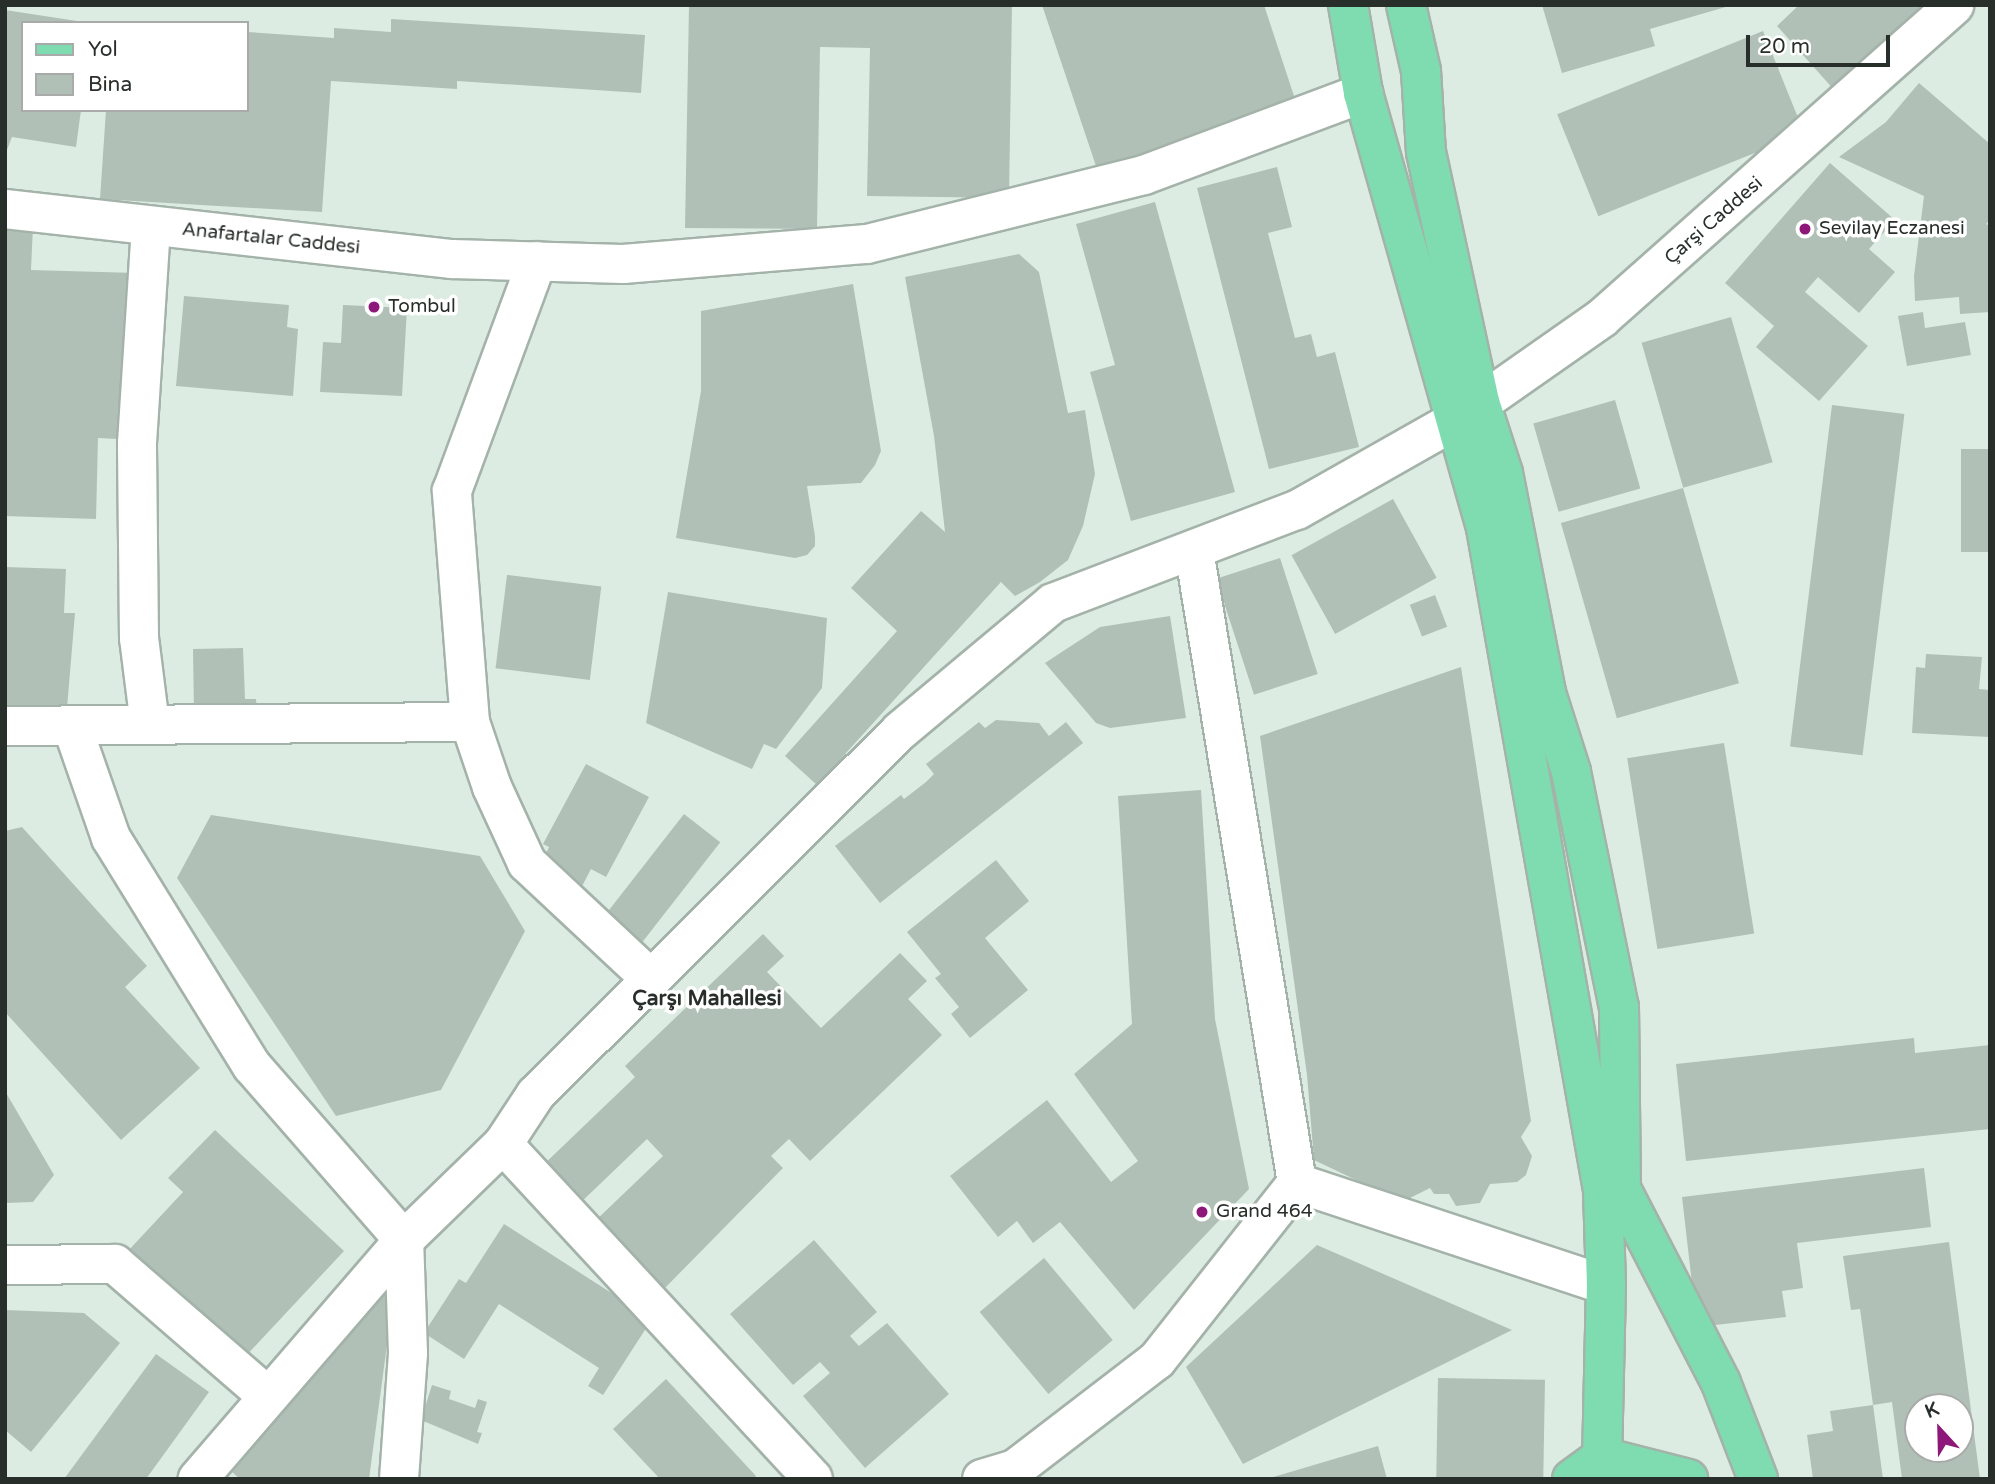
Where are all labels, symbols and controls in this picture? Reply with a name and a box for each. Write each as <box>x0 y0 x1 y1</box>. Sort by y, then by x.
legend <box>21 21 248 112</box>
scale bar <box>1750 21 1894 65</box>
text: 20 m <box>1759 34 1810 59</box>
text: Yol <box>88 37 118 62</box>
text: Bina <box>88 72 132 97</box>
street label: Çarşi Caddesi <box>1660 172 1768 270</box>
street label: Anafartalar Caddesi <box>181 218 361 260</box>
place label: Sevilay Eczanesi <box>1819 218 1965 240</box>
marker: Sevilay Eczanesi <box>1797 221 1813 237</box>
place label: Tombul <box>388 296 456 318</box>
marker: Tombul <box>366 299 382 315</box>
district label: Çarşı Mahallesi <box>632 986 782 1012</box>
place label: Grand 464 <box>1216 1201 1313 1223</box>
marker: Grand 464 <box>1194 1204 1210 1220</box>
north arrow <box>1904 1393 1974 1463</box>
text: K <box>1922 1398 1942 1423</box>

